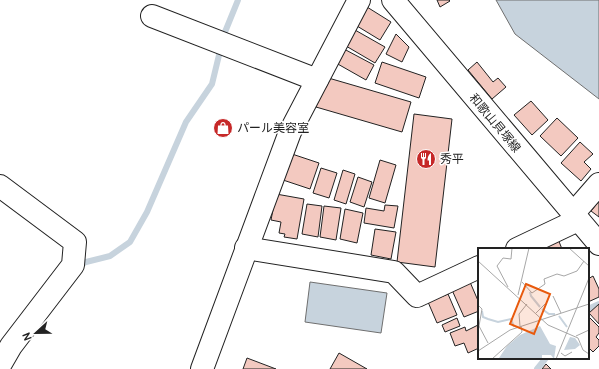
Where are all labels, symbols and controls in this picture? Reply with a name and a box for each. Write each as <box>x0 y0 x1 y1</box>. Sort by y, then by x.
street label: 和歌山貝塚線 <box>466 90 524 155</box>
shop icon: パール美容室 <box>212 117 234 139</box>
place label: パール美容室 <box>237 120 309 135</box>
restaurant icon: 秀平 <box>415 148 437 170</box>
place label: 秀平 <box>440 151 464 166</box>
inset map <box>478 248 589 359</box>
north arrow <box>16 313 56 353</box>
text: N <box>19 331 35 343</box>

